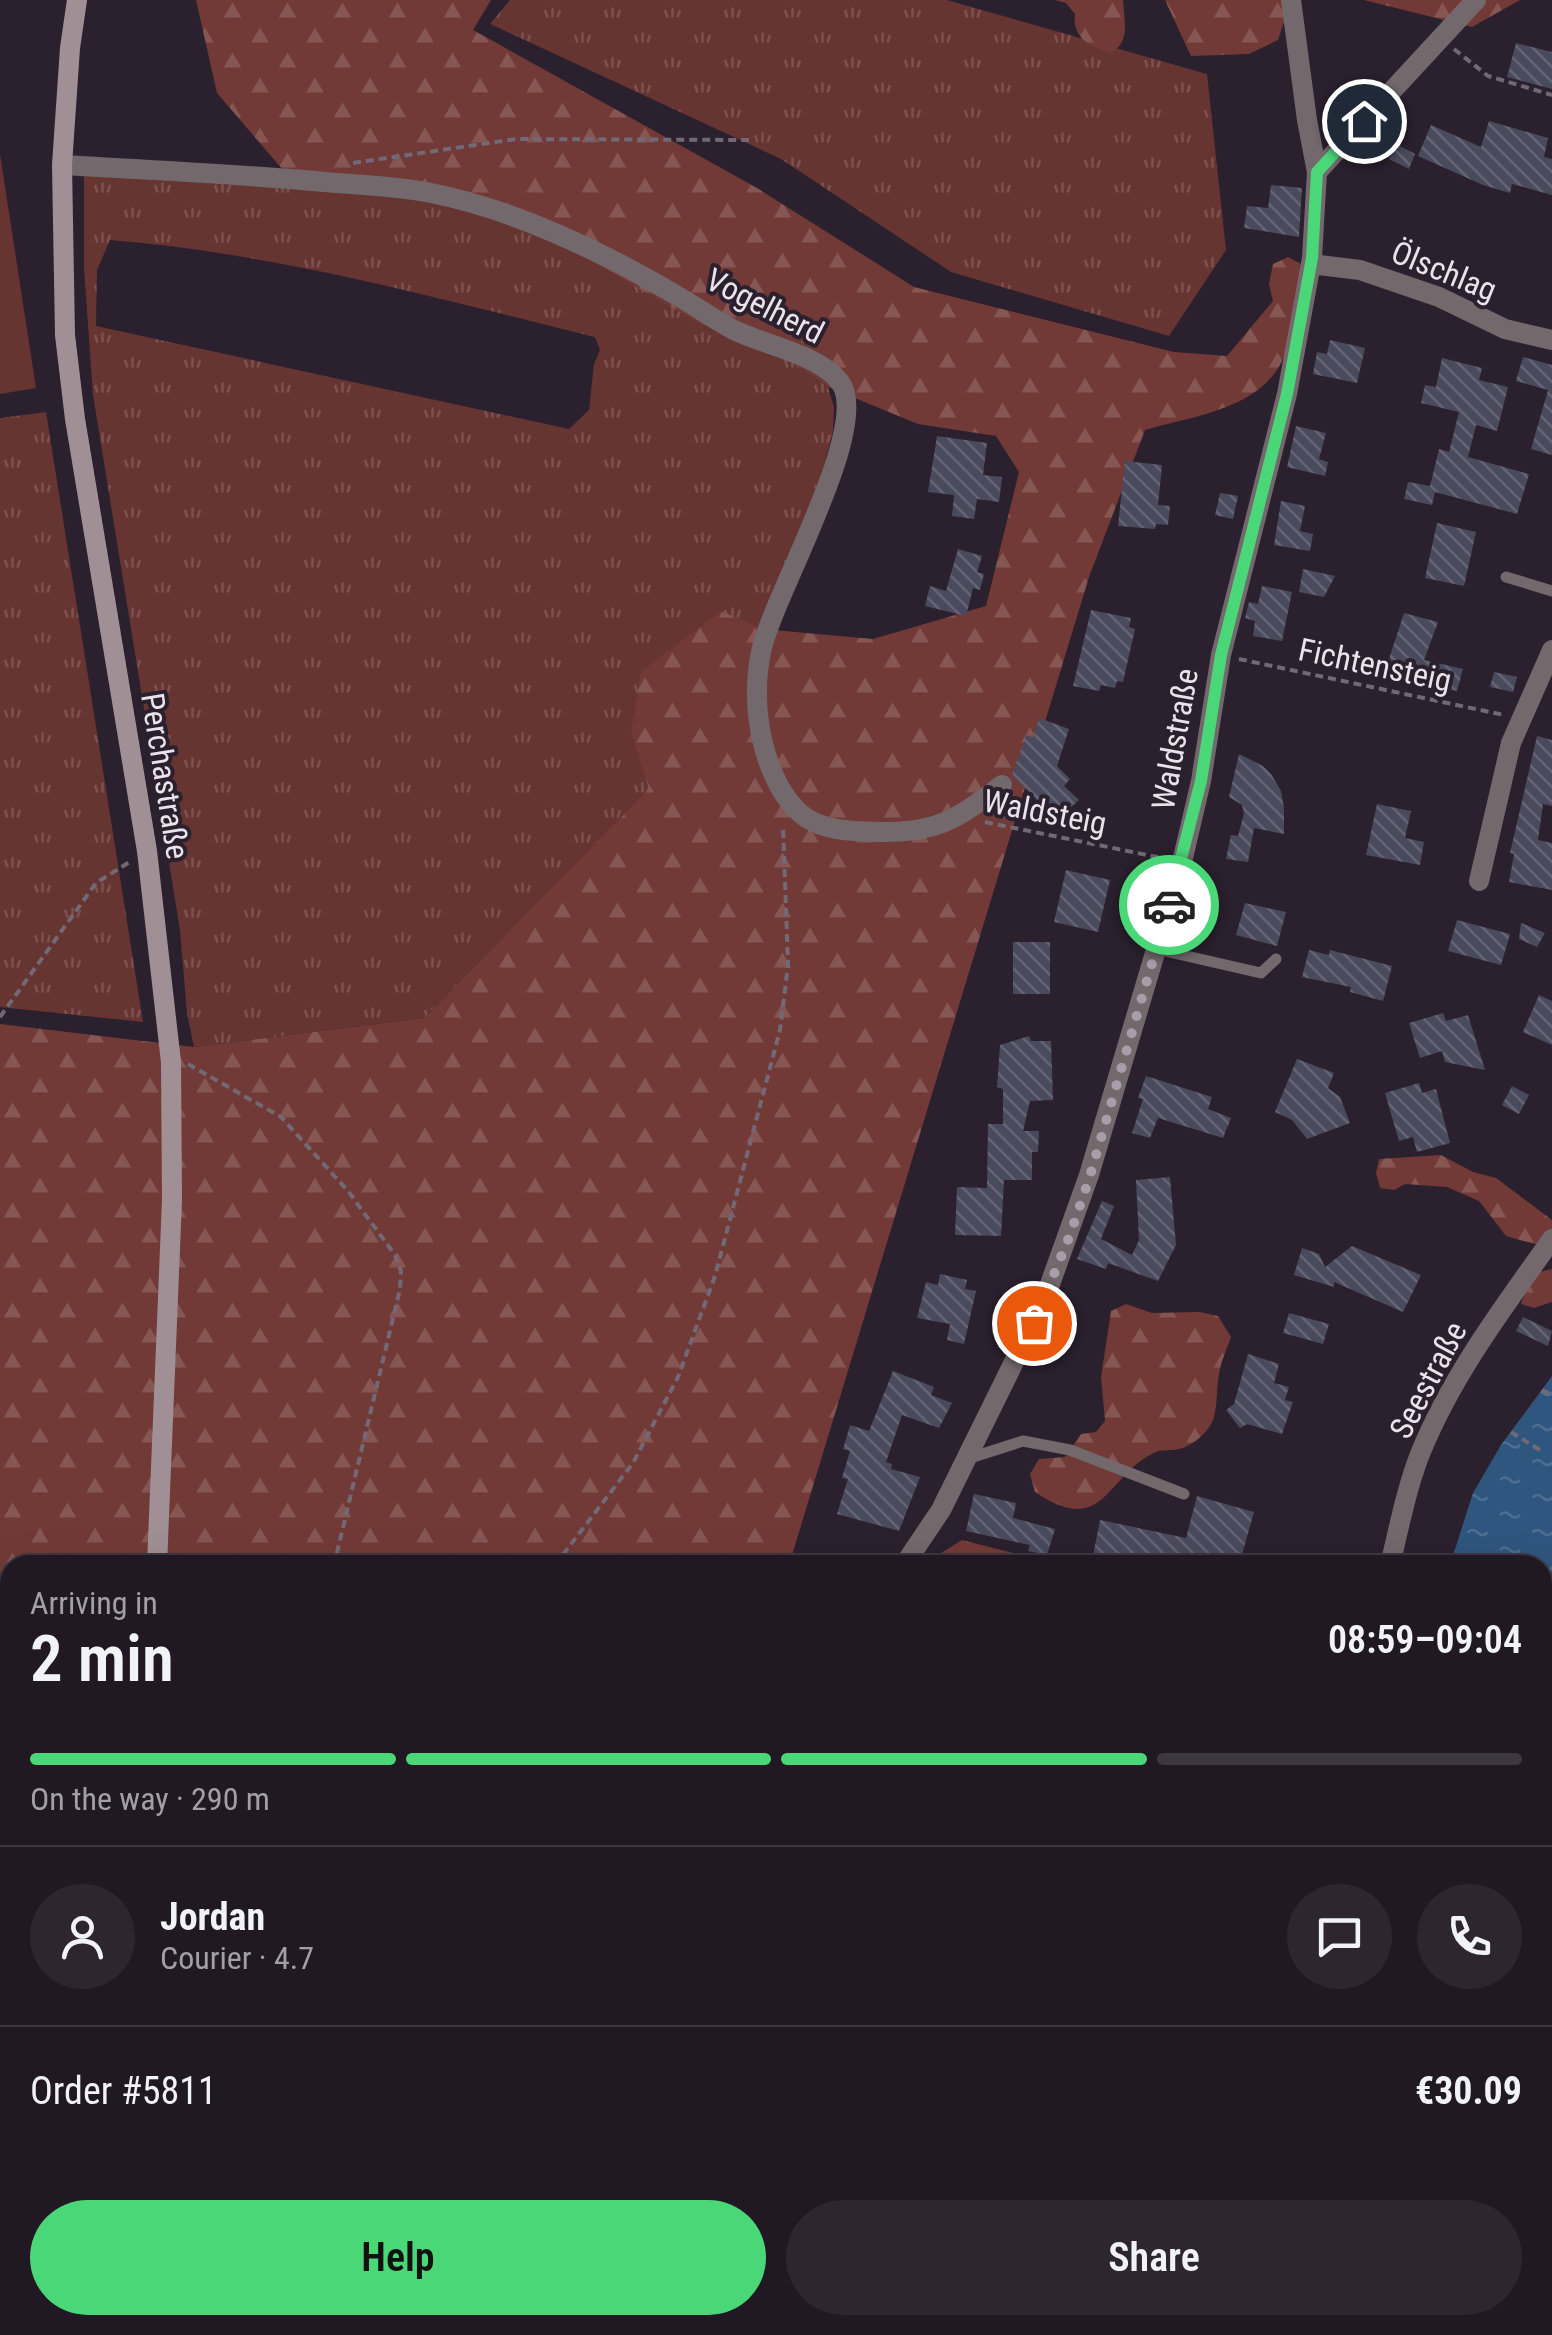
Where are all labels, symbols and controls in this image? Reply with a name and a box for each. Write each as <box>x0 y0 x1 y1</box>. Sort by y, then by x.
pin <box>1322 79 1407 164</box>
icon: home <box>1337 94 1392 149</box>
street label: Ölschlag <box>1386 233 1502 309</box>
street label: Vogelherd <box>700 260 830 352</box>
street label: Fichtensteig <box>1295 630 1455 700</box>
street label: Waldstraße <box>1144 665 1206 813</box>
street label: Perchastraße <box>133 690 197 862</box>
street label: Waldsteig <box>980 781 1110 843</box>
courier <box>1119 855 1219 955</box>
icon: car <box>1142 878 1197 933</box>
pin <box>992 1281 1077 1366</box>
icon: bag <box>1007 1296 1062 1351</box>
street label: Seestraße <box>1381 1315 1475 1445</box>
text: Arriving in <box>30 1584 158 1622</box>
text: 08:59–09:04 <box>1328 1618 1522 1662</box>
text: 2 min <box>30 1621 174 1697</box>
text: On the way · 290 m <box>30 1780 270 1818</box>
button: person <box>30 1884 135 1989</box>
button: chat <box>1287 1884 1392 1989</box>
button: phone <box>1417 1884 1522 1989</box>
text: Jordan <box>160 1895 265 1939</box>
text: Courier · 4.7 <box>160 1939 314 1977</box>
text: Order #5811 <box>30 2069 217 2113</box>
text: €30.09 <box>1415 2069 1522 2113</box>
button: Help <box>30 2200 766 2315</box>
button: Share <box>786 2200 1522 2315</box>

